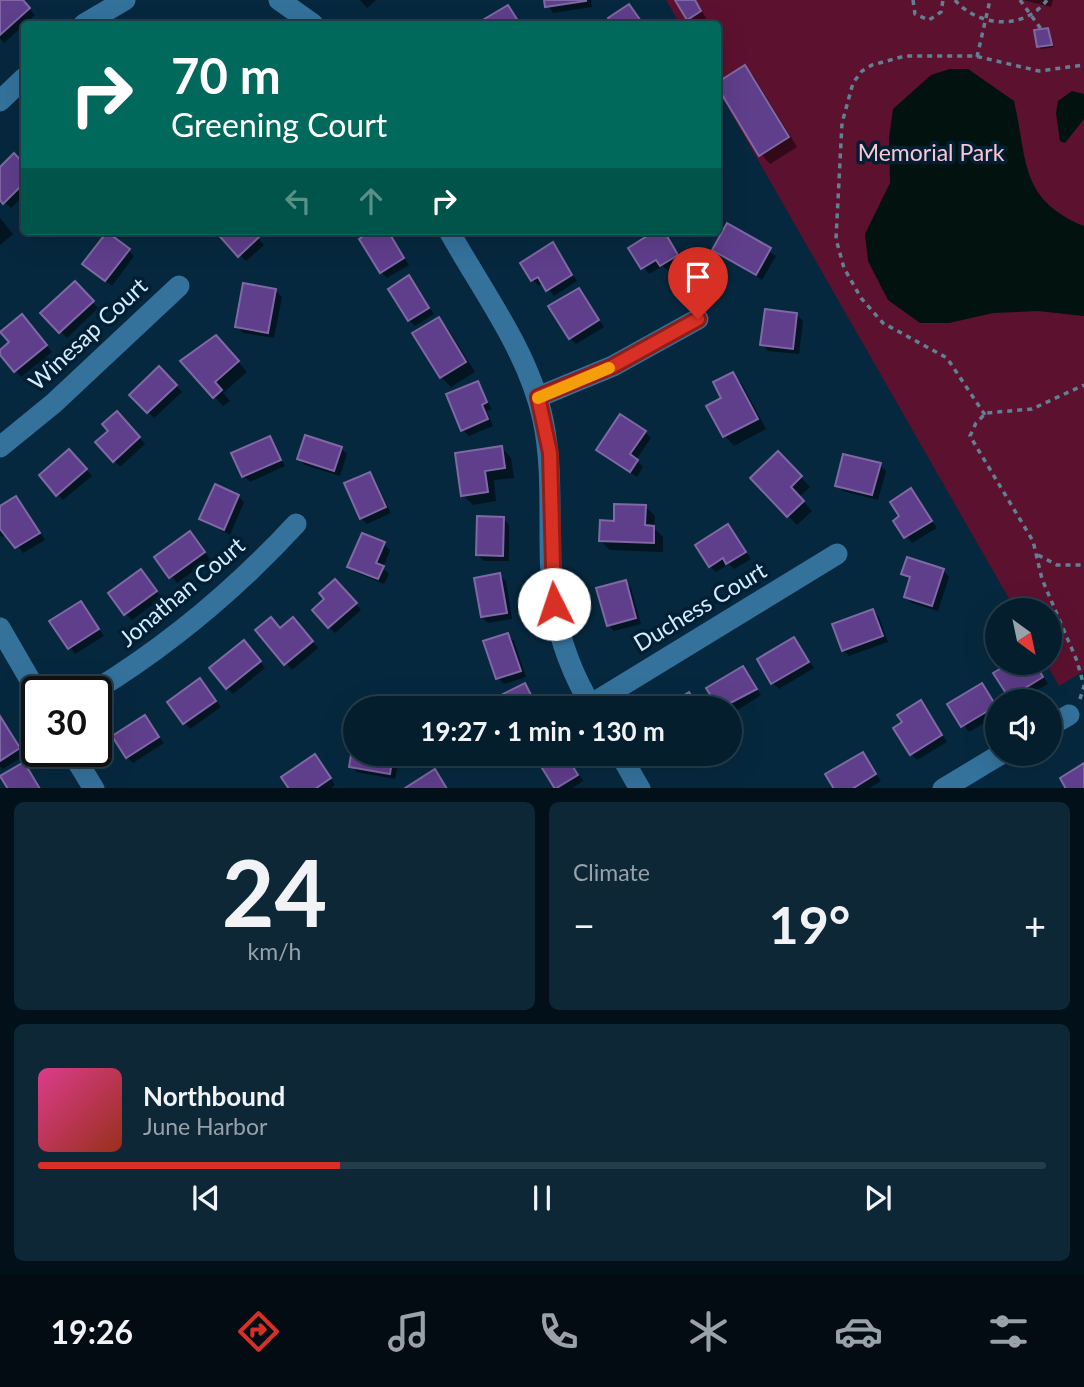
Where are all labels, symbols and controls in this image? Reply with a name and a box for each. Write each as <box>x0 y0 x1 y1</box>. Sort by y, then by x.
text: 70 m <box>171 46 281 104</box>
icon: right <box>56 49 147 140</box>
text: Greening Court <box>171 105 387 144</box>
park label: Memorial Park <box>858 138 1005 166</box>
icon: left <box>279 182 317 220</box>
icon: ahead <box>352 182 390 220</box>
icon: right <box>425 182 463 220</box>
pin <box>668 247 728 319</box>
icon: arrive <box>679 258 717 296</box>
street label: Winesap Court <box>22 271 153 395</box>
street label: Jonathan Court <box>113 530 250 652</box>
street label: Duchess Court <box>628 555 771 657</box>
position arrow <box>517 567 591 641</box>
north arrow <box>985 598 1062 676</box>
map controls <box>985 598 1062 766</box>
speed limit sign: 30 <box>21 676 112 767</box>
button: sound <box>985 689 1062 766</box>
text: 19:27 · 1 min · 130 m <box>420 715 665 747</box>
text: 24 <box>222 837 327 946</box>
text: Climate <box>573 858 650 886</box>
text: 19° <box>769 893 850 955</box>
text: − <box>573 902 595 948</box>
text: + <box>1024 902 1046 948</box>
text: km/h <box>248 937 301 965</box>
text: Northbound <box>143 1080 285 1112</box>
text: June Harbor <box>143 1112 267 1140</box>
icon: previous <box>187 1179 225 1217</box>
icon: pause <box>523 1179 561 1217</box>
icon: next <box>859 1179 897 1217</box>
icon: directions <box>234 1307 283 1356</box>
icon: music <box>384 1307 433 1356</box>
icon: phone <box>534 1307 583 1356</box>
icon: climate <box>684 1307 733 1356</box>
icon: car <box>834 1307 883 1356</box>
icon: filters <box>984 1307 1033 1356</box>
text: 19:26 <box>51 1312 133 1351</box>

